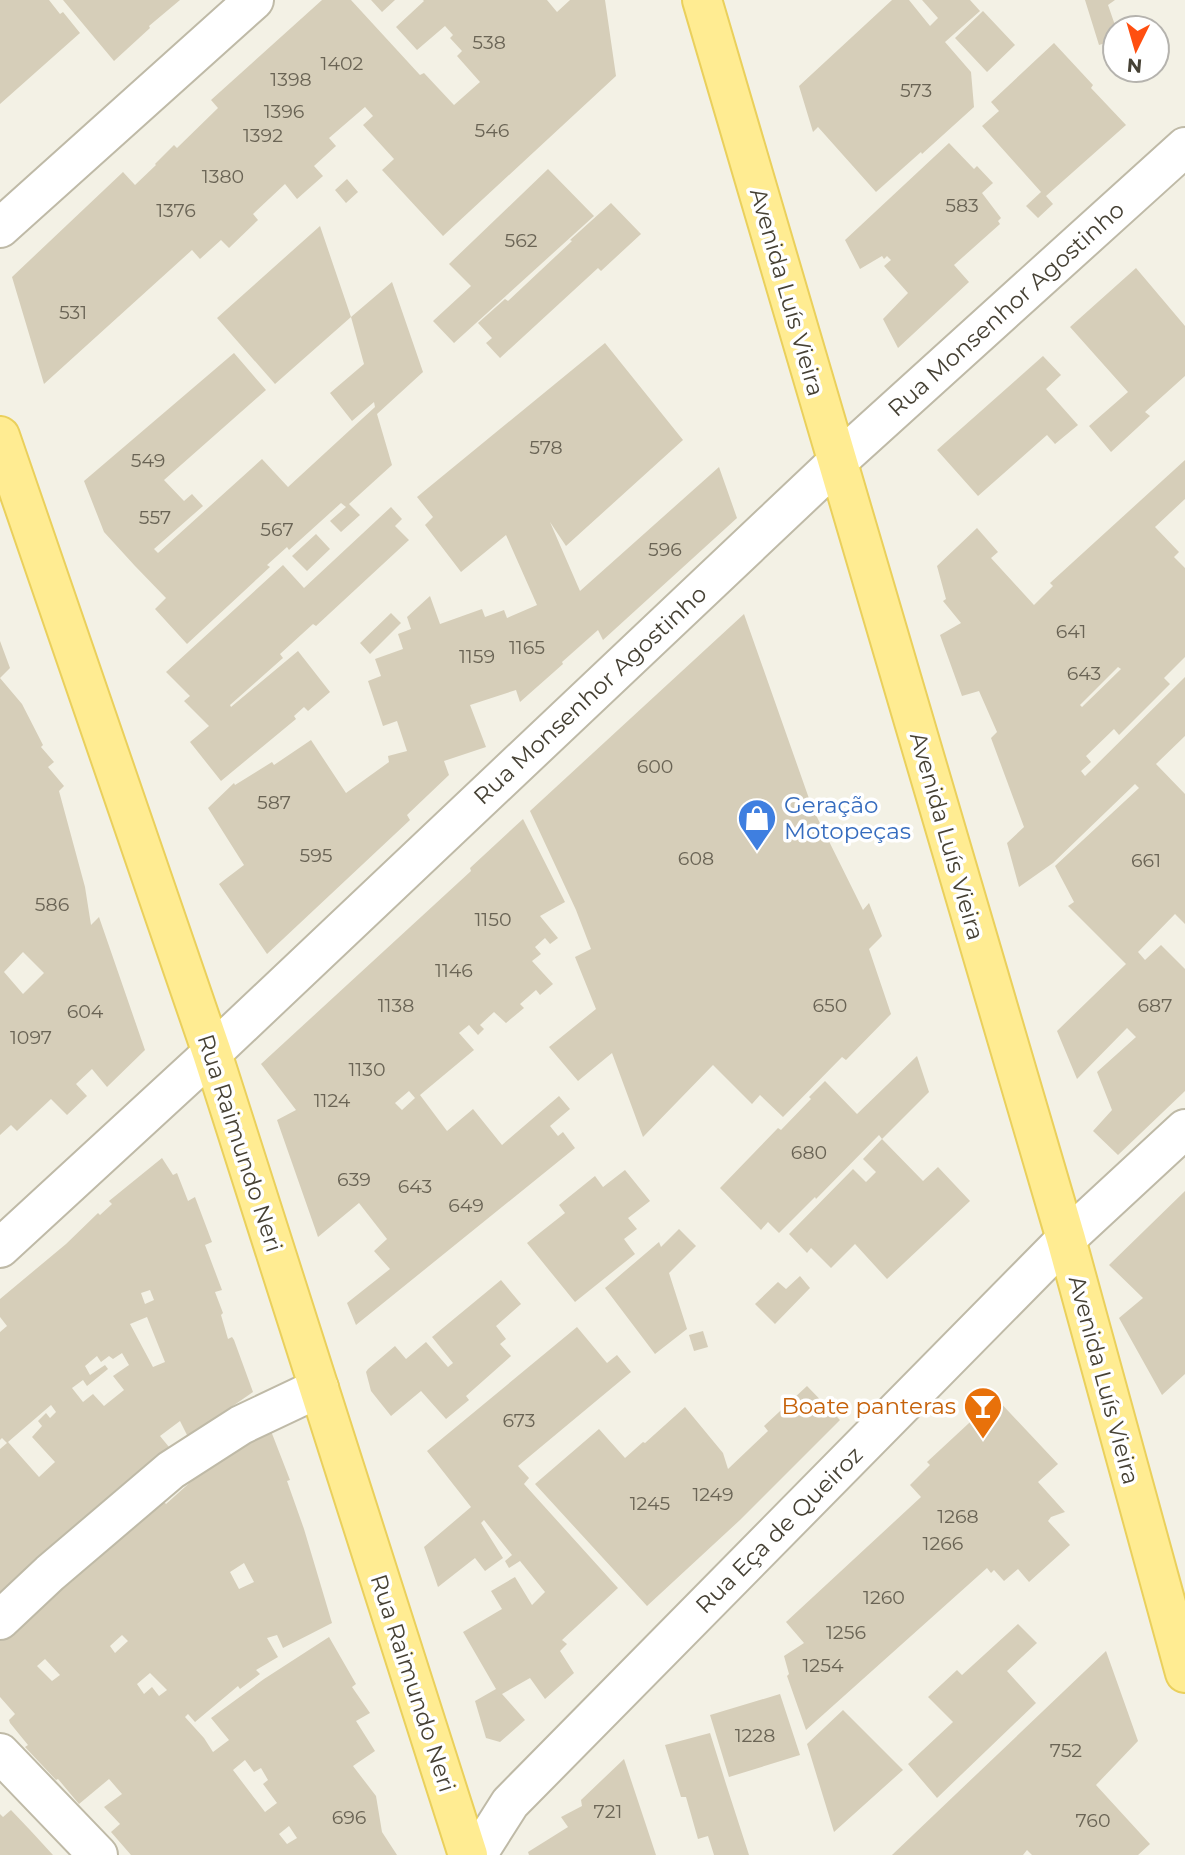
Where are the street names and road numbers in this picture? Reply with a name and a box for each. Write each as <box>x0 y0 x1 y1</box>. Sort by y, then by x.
street label: Avenida Luís Vieira <box>744 185 830 399</box>
street label: Rua Monsenhor Agostinho <box>882 195 1130 423</box>
street label: Rua Monsenhor Agostinho <box>468 580 712 810</box>
street label: Avenida Luís Vieira <box>904 729 990 943</box>
street label: Rua Raimundo Neri <box>192 1031 288 1255</box>
street label: Avenida Luís Vieira <box>1063 1273 1145 1487</box>
street label: Rua Eça de Queiroz <box>690 1441 868 1619</box>
street label: Rua Raimundo Neri <box>365 1571 461 1795</box>

